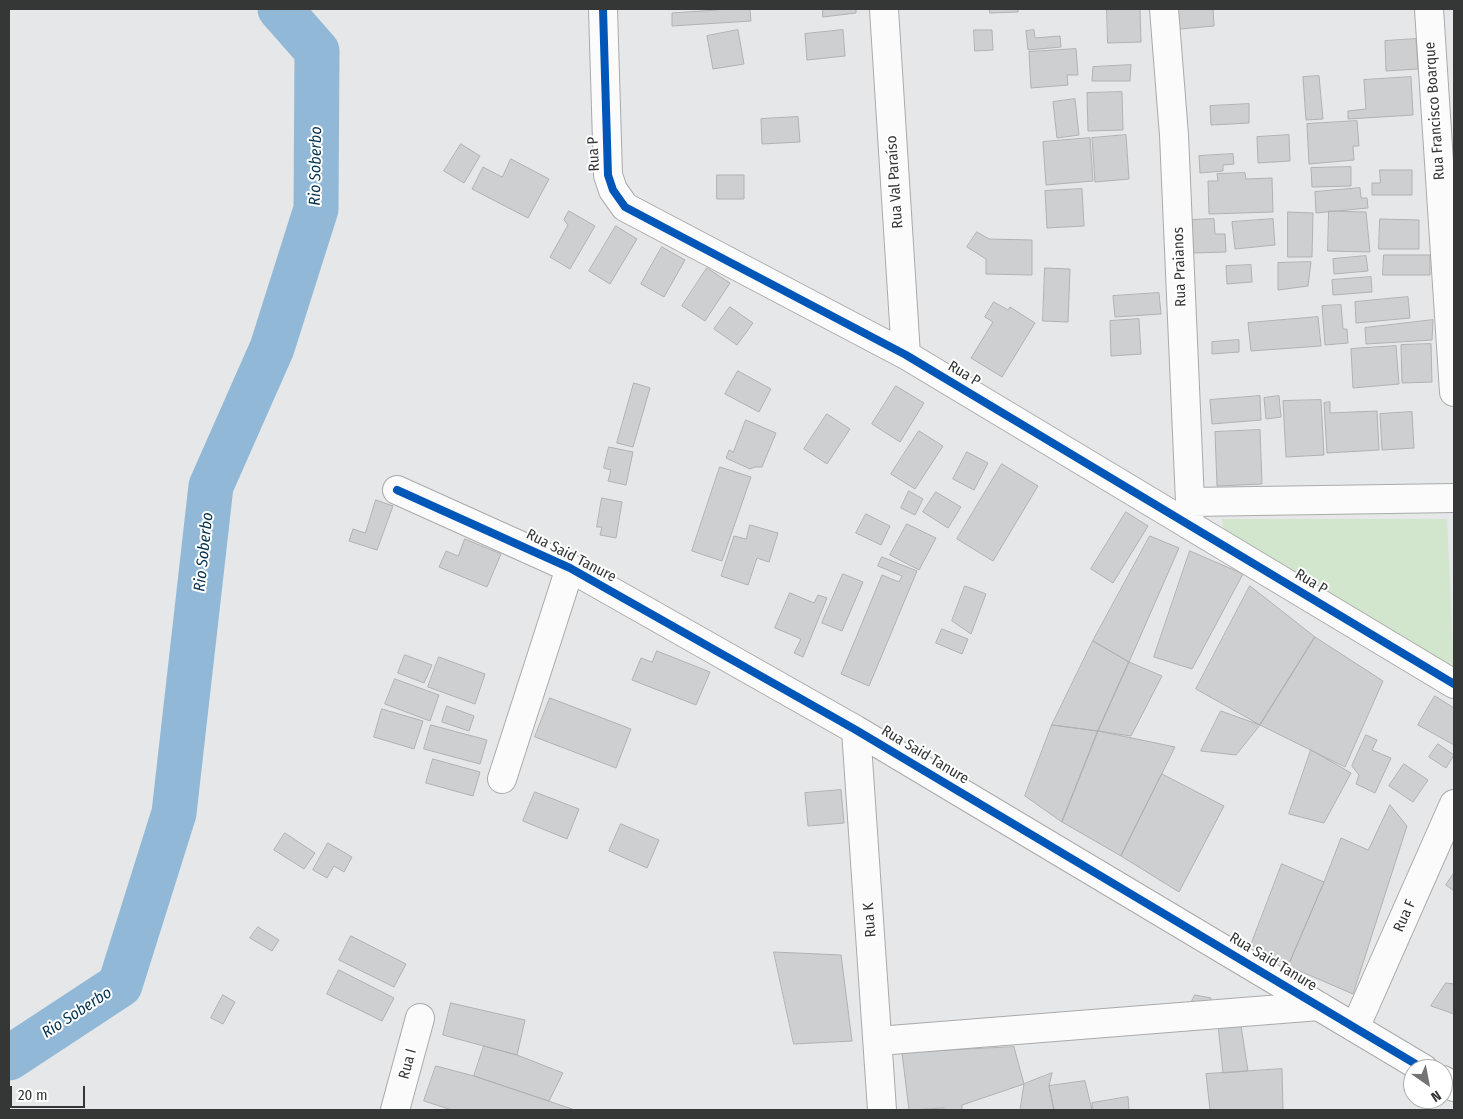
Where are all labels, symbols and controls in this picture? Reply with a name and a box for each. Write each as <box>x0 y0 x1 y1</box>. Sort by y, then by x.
street label: Rua Francisco Boarque <box>1421 41 1449 181</box>
water label: Rio Soberbo <box>306 126 326 206</box>
street label: Rua Val Paraíso <box>883 135 907 229</box>
street label: Rua P <box>584 136 604 172</box>
street label: Rua Praianos <box>1170 227 1190 307</box>
street label: Rua P <box>944 357 984 391</box>
water label: Rio Soberbo <box>190 512 218 592</box>
street label: Rua Said Tanure <box>523 526 619 586</box>
street label: Rua P <box>1291 565 1331 599</box>
street label: Rua Said Tanure <box>878 722 972 788</box>
street label: Rua F <box>1390 897 1420 935</box>
street label: Rua K <box>860 902 880 938</box>
street label: Rua Said Tanure <box>1226 929 1320 995</box>
water label: Rio Soberbo <box>38 983 116 1043</box>
street label: Rua I <box>395 1047 421 1081</box>
north arrow <box>1403 1059 1453 1109</box>
scale bar <box>12 1076 88 1108</box>
text: 20 m <box>18 1086 48 1104</box>
text: N <box>1428 1087 1444 1106</box>

